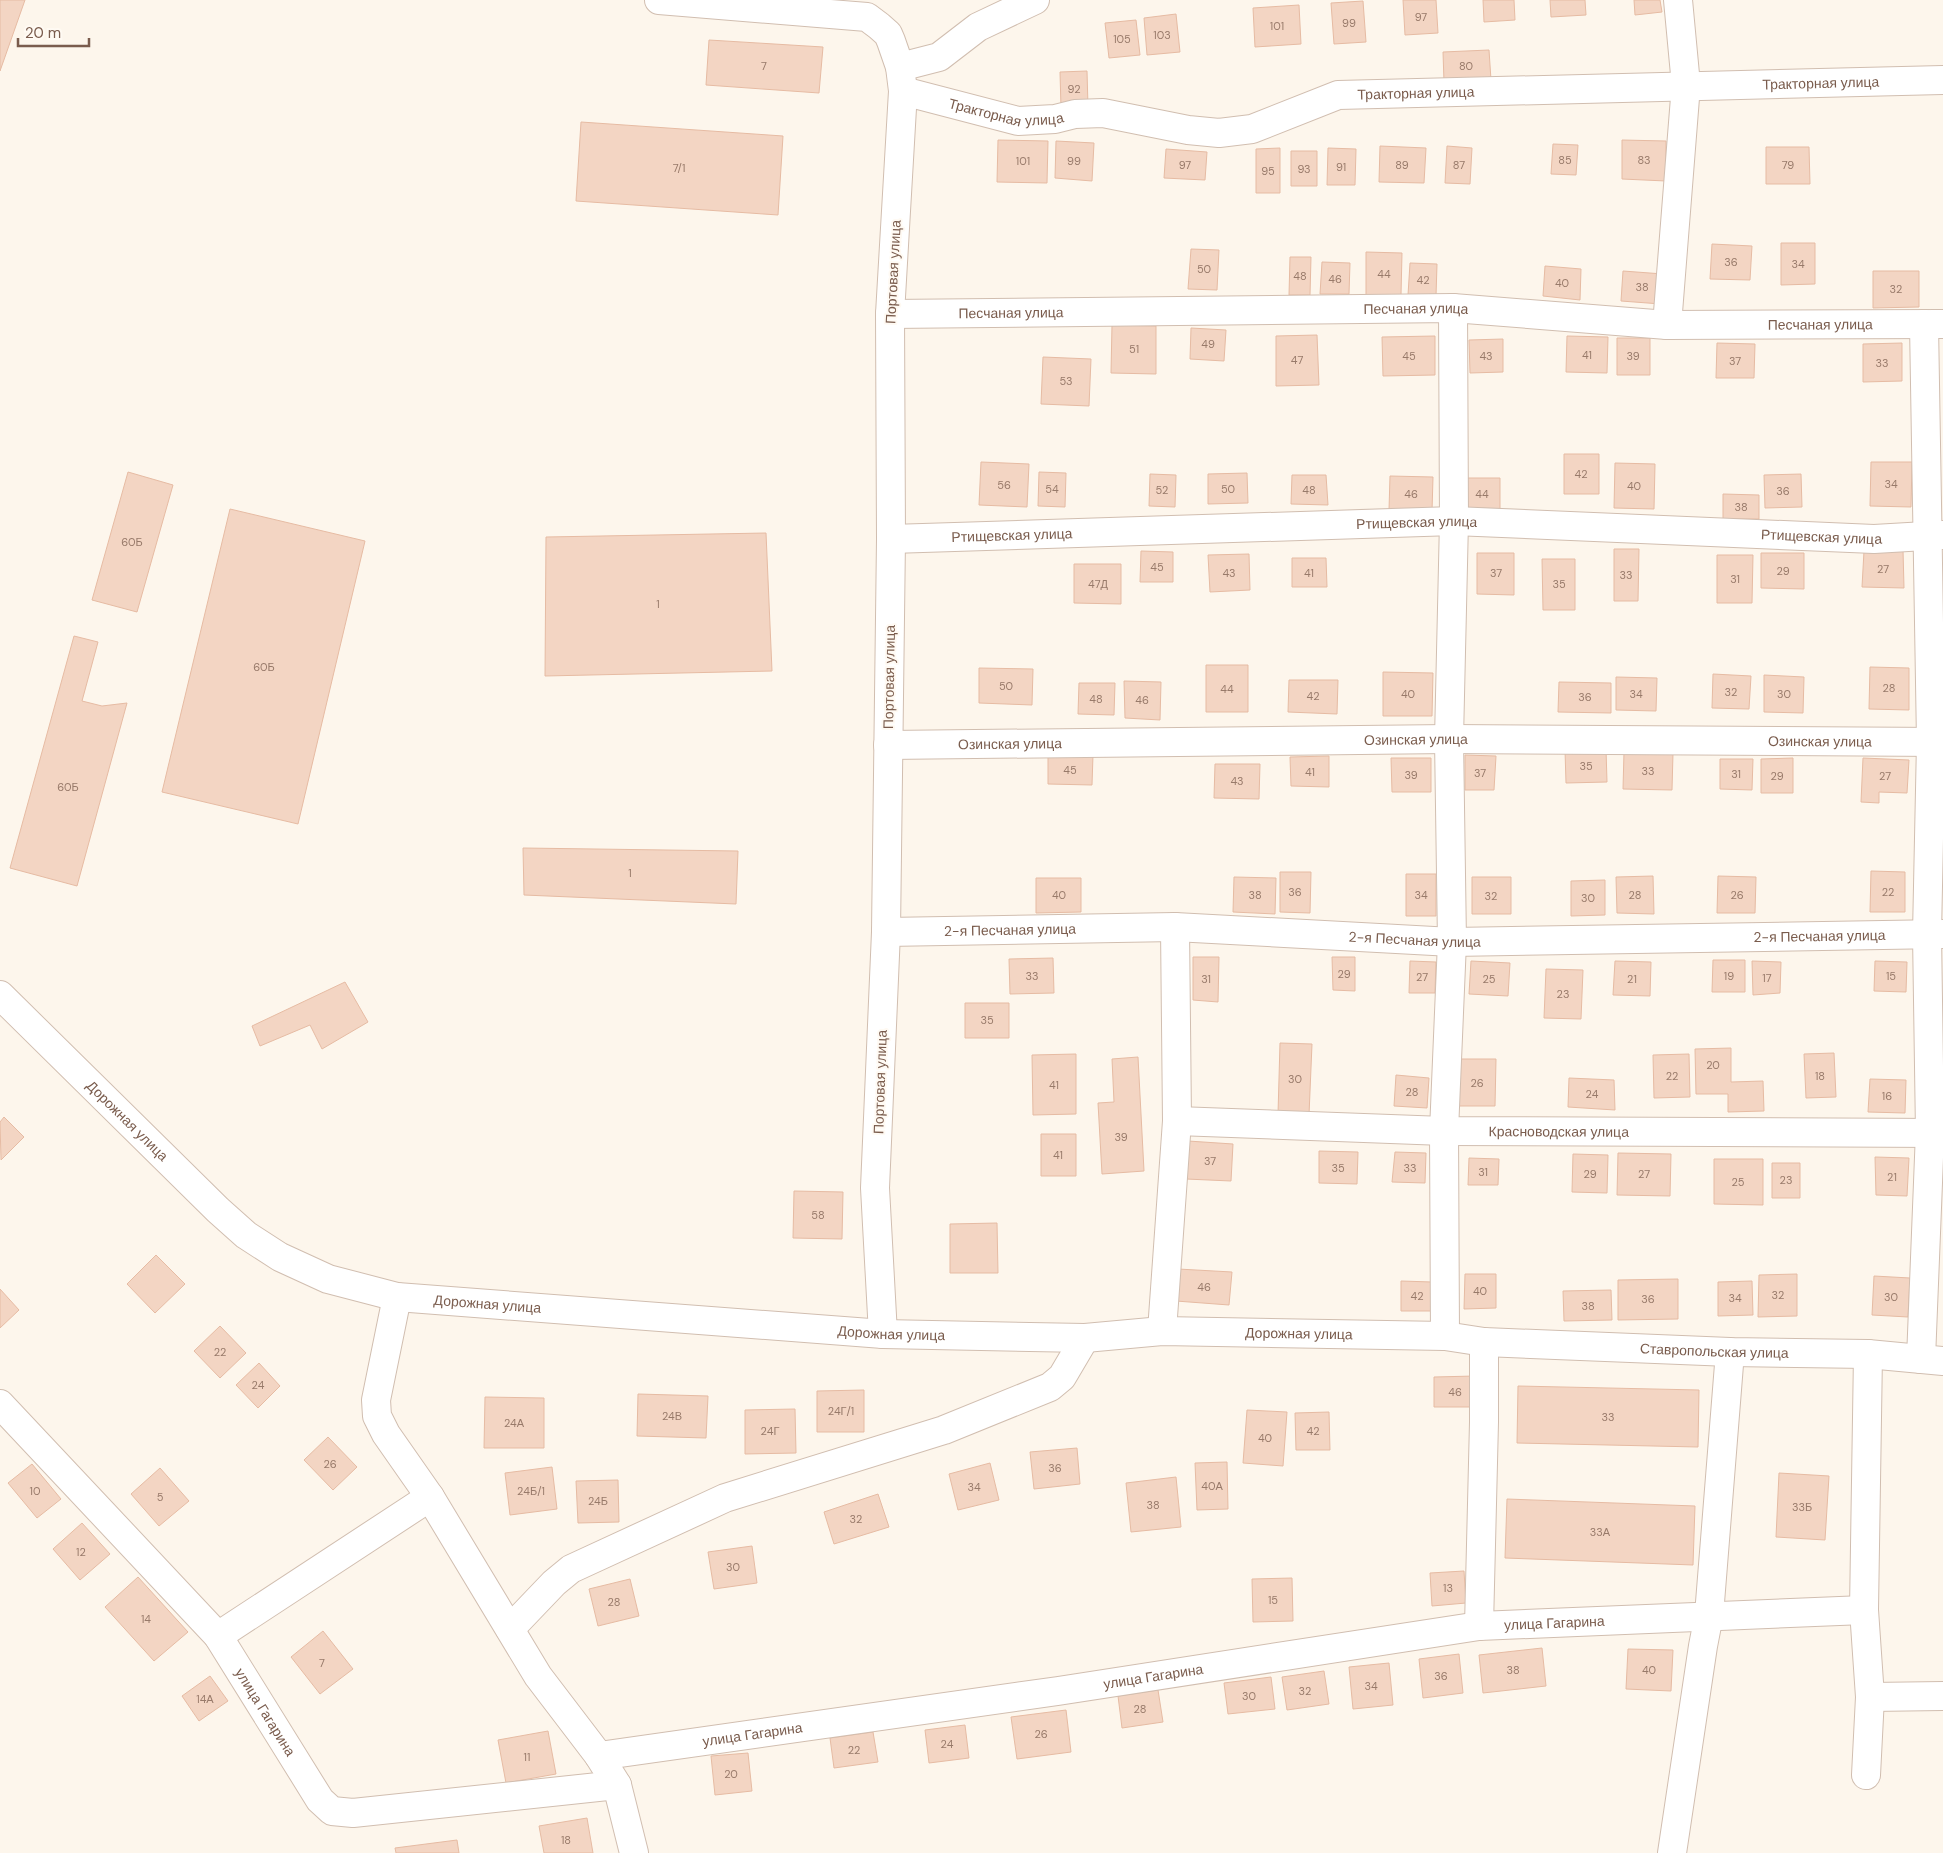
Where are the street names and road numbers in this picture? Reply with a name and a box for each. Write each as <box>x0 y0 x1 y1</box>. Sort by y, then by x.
street label: Тракторная улица <box>1762 73 1880 93</box>
street label: Тракторная улица <box>1357 83 1475 104</box>
street label: Тракторная улица <box>947 94 1066 131</box>
street label: Портовая улица <box>881 219 905 325</box>
street label: Песчаная улица <box>1363 299 1469 318</box>
street label: Песчаная улица <box>958 303 1064 322</box>
street label: Песчаная улица <box>1768 315 1873 334</box>
street label: Ртищевская улица <box>1356 512 1478 533</box>
street label: Ртищевская улица <box>951 524 1073 546</box>
street label: Ртищевская улица <box>1760 525 1883 548</box>
street label: Портовая улица <box>879 625 899 729</box>
street label: Озинская улица <box>1364 730 1468 749</box>
street label: Озинская улица <box>1768 732 1872 751</box>
street label: Озинская улица <box>958 734 1062 753</box>
street label: 2-я Песчаная улица <box>944 920 1076 940</box>
street label: 2-я Песчаная улица <box>1753 926 1886 946</box>
street label: 2-я Песчаная улица <box>1348 927 1481 951</box>
street label: Портовая улица <box>869 1029 891 1134</box>
street label: Дорожная улица <box>83 1076 172 1165</box>
street label: Красноводская улица <box>1489 1122 1629 1141</box>
street label: Дорожная улица <box>433 1291 542 1317</box>
street label: Дорожная улица <box>837 1322 945 1344</box>
street label: Дорожная улица <box>1245 1323 1353 1343</box>
street label: Ставропольская улица <box>1639 1339 1789 1362</box>
street label: улица Гагарина <box>1504 1612 1605 1634</box>
street label: улица Гагарина <box>1102 1660 1205 1693</box>
street label: улица Гагарина <box>231 1665 300 1760</box>
street label: улица Гагарина <box>701 1718 804 1750</box>

